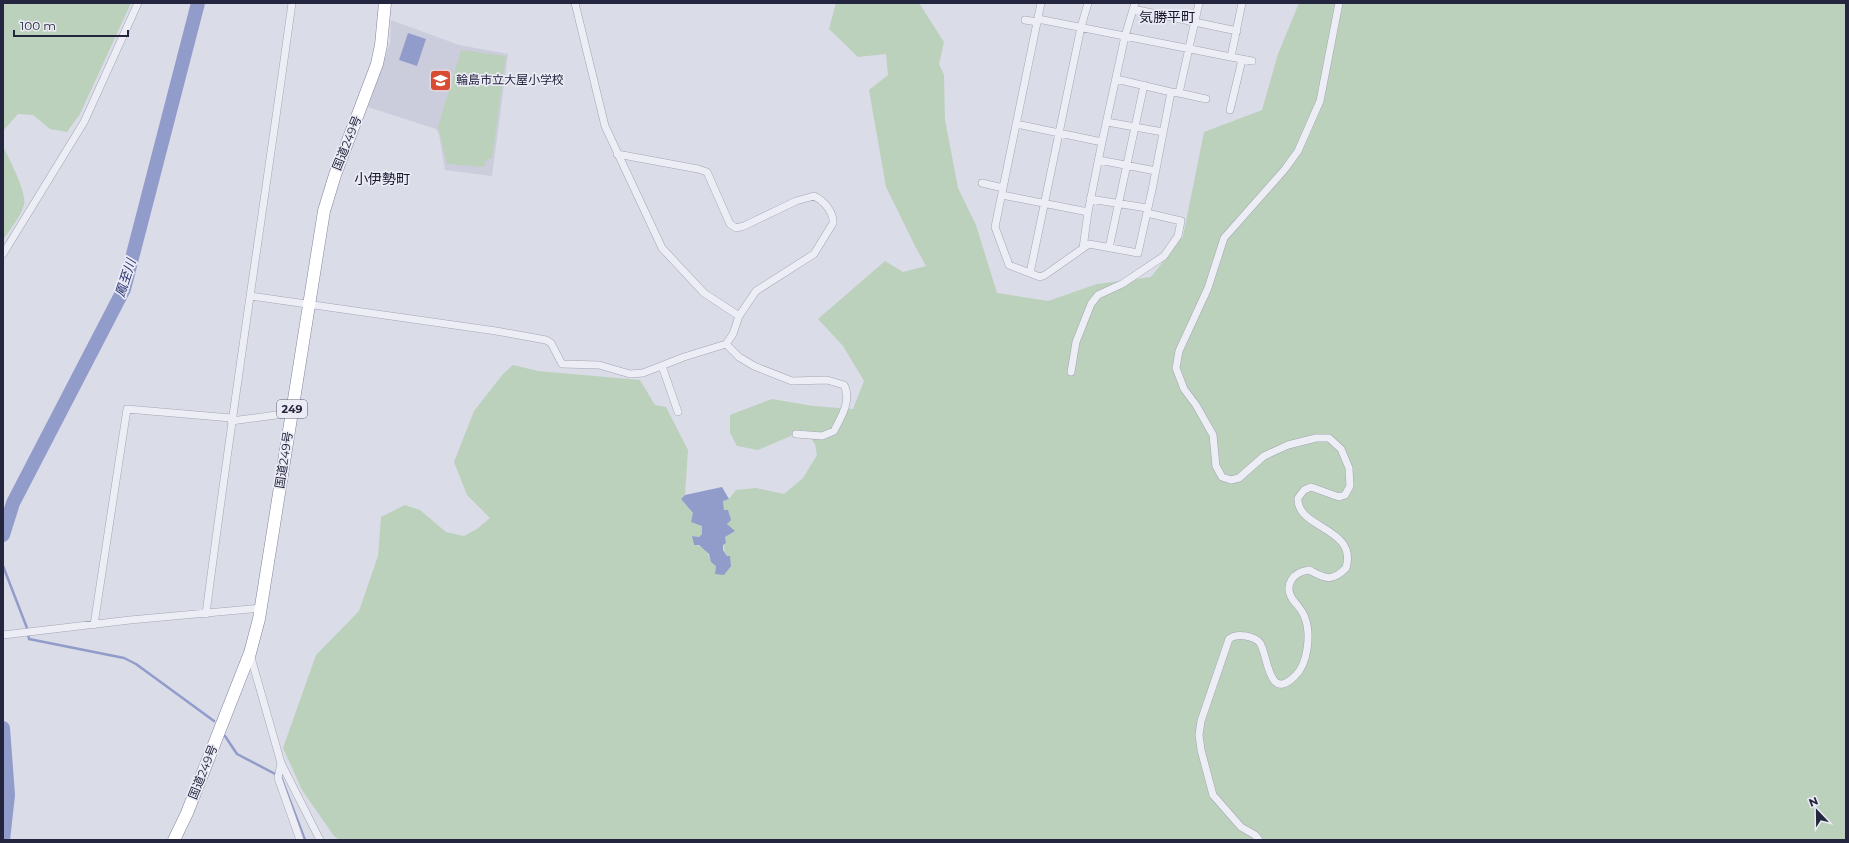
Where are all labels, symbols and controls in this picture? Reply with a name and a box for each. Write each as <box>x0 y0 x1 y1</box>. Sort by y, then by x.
district label: 気勝平町 <box>1139 8 1195 26</box>
scale bar <box>14 12 128 38</box>
text: 100 m <box>20 18 56 33</box>
school or university icon: 輪島市立大屋小学校 <box>428 67 454 93</box>
place label: 輪島市立大屋小学校 <box>456 72 564 87</box>
street label: 国道249号 <box>329 113 364 172</box>
district label: 小伊勢町 <box>354 170 410 188</box>
water label: 鳳至川 <box>111 255 139 299</box>
road number: 249 <box>277 400 307 418</box>
street label: 国道249号 <box>272 430 295 490</box>
street label: 国道249号 <box>185 742 220 801</box>
north arrow <box>1797 791 1837 831</box>
text: N <box>1807 794 1820 810</box>

